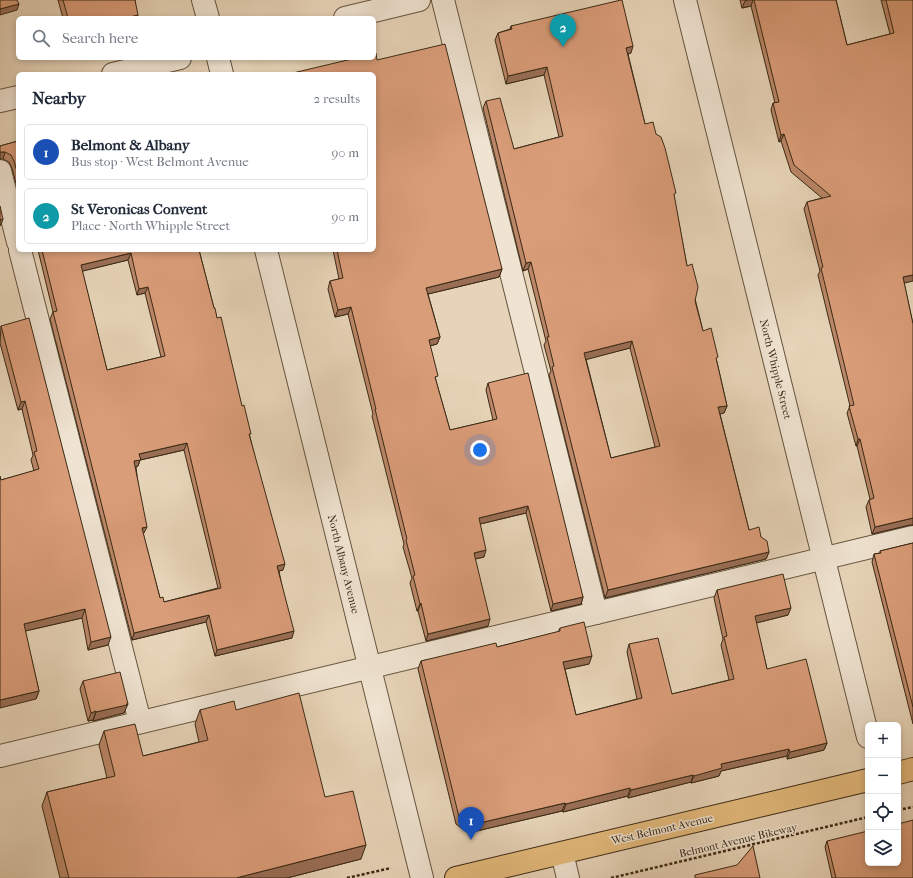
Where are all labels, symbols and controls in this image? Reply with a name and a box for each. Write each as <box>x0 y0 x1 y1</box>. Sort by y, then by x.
pin: 2 <box>550 14 576 47</box>
search box <box>16 16 376 60</box>
icon: search <box>30 27 52 49</box>
text: Search here <box>62 29 138 47</box>
text: Nearby <box>32 88 86 108</box>
text: 2 results <box>314 91 360 106</box>
text: Belmont & Albany <box>71 136 190 154</box>
text: 1 <box>44 145 48 160</box>
text: 90 m <box>331 145 359 160</box>
text: Bus stop · West Belmont Avenue <box>71 154 249 169</box>
text: St Veronicas Convent <box>71 200 207 218</box>
text: 2 <box>43 209 49 224</box>
text: 90 m <box>331 209 359 224</box>
text: Place · North Whipple Street <box>71 218 230 233</box>
street label: North Whipple Street <box>757 318 794 421</box>
your location <box>470 440 490 460</box>
street label: North Albany Avenue <box>325 513 362 616</box>
map controls <box>865 722 901 866</box>
button: + <box>865 722 901 758</box>
button: − <box>865 758 901 794</box>
button: locate <box>865 794 901 830</box>
pin: 1 <box>458 807 484 840</box>
street label: West Belmont Avenue <box>609 811 715 848</box>
street label: Belmont Avenue Bikeway <box>678 820 800 860</box>
button: layers <box>865 830 901 866</box>

